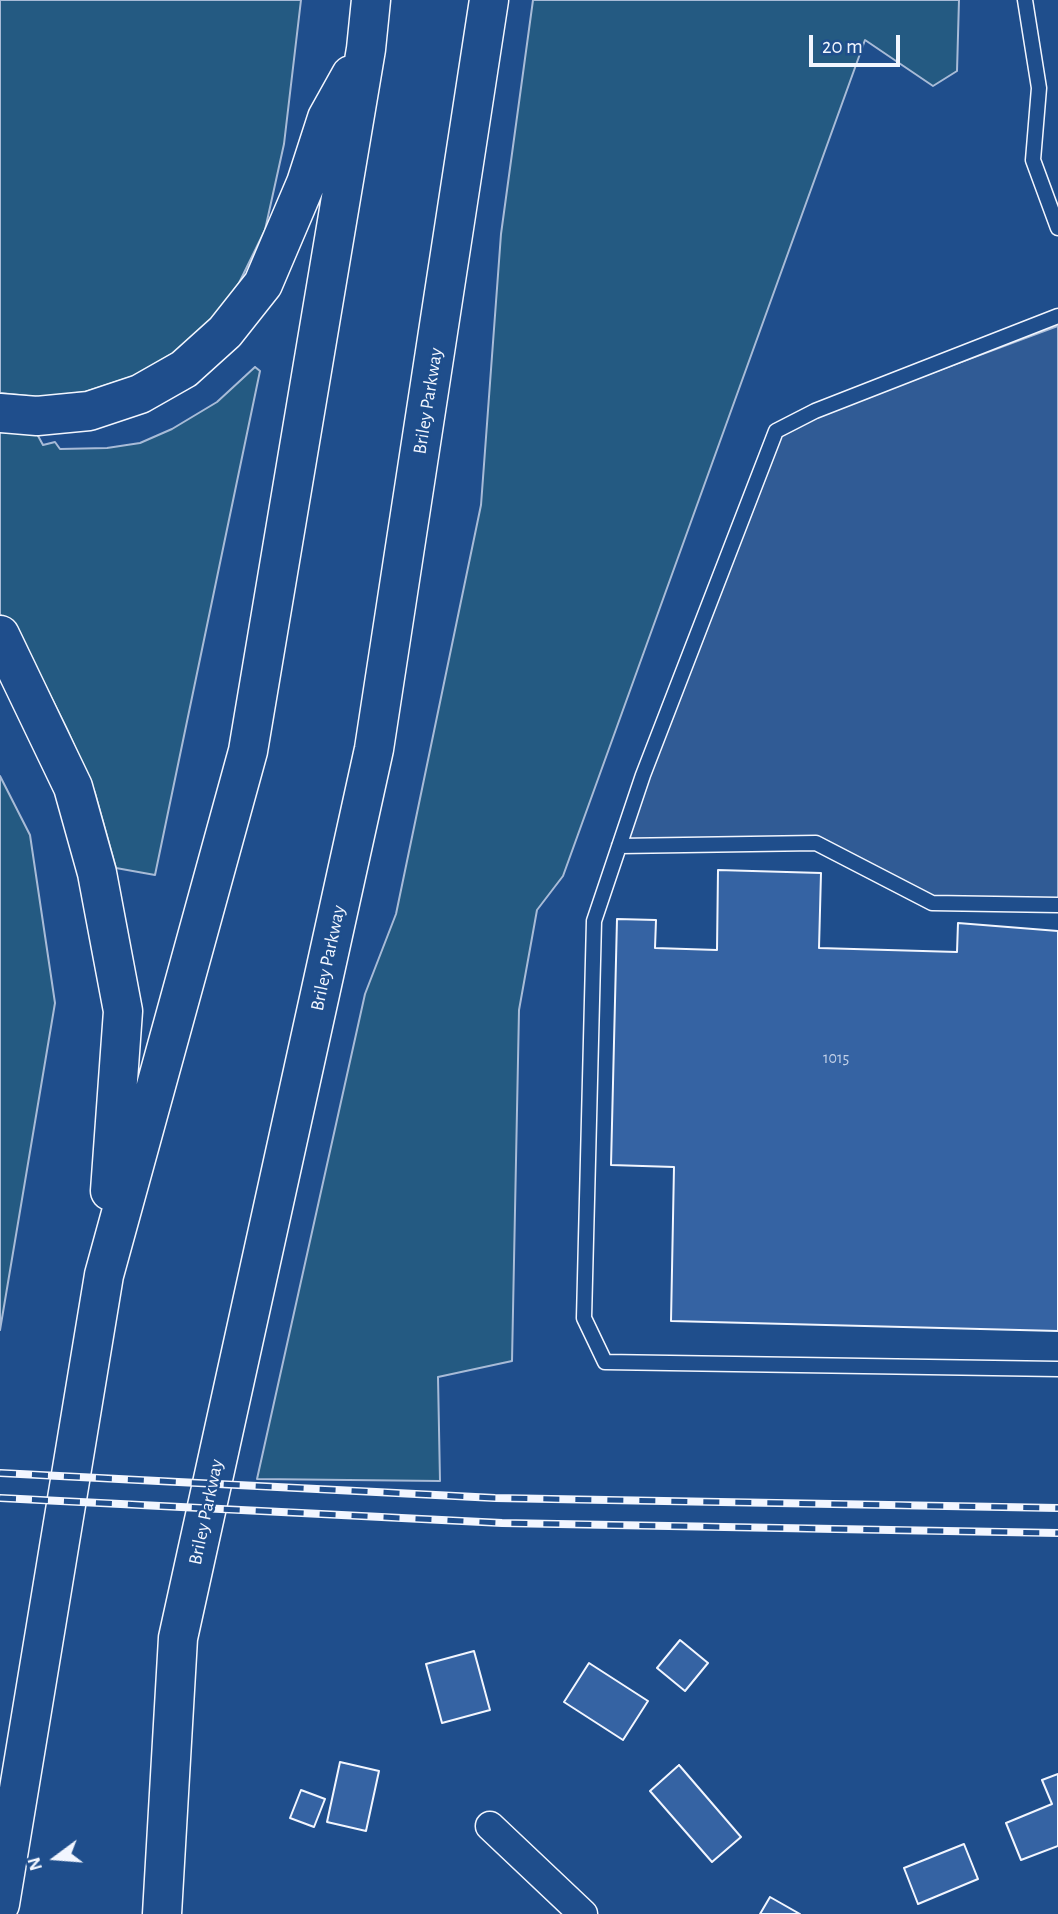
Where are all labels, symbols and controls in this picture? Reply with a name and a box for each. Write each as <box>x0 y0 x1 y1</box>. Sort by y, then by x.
scale bar <box>813 21 904 65</box>
text: 20 m <box>822 36 863 57</box>
street label: Briley Parkway <box>408 346 448 456</box>
street label: Briley Parkway <box>306 903 350 1013</box>
house number: 1015 <box>823 1048 849 1068</box>
street label: Briley Parkway <box>184 1457 228 1567</box>
north arrow <box>21 1823 91 1893</box>
text: N <box>24 1855 46 1873</box>

